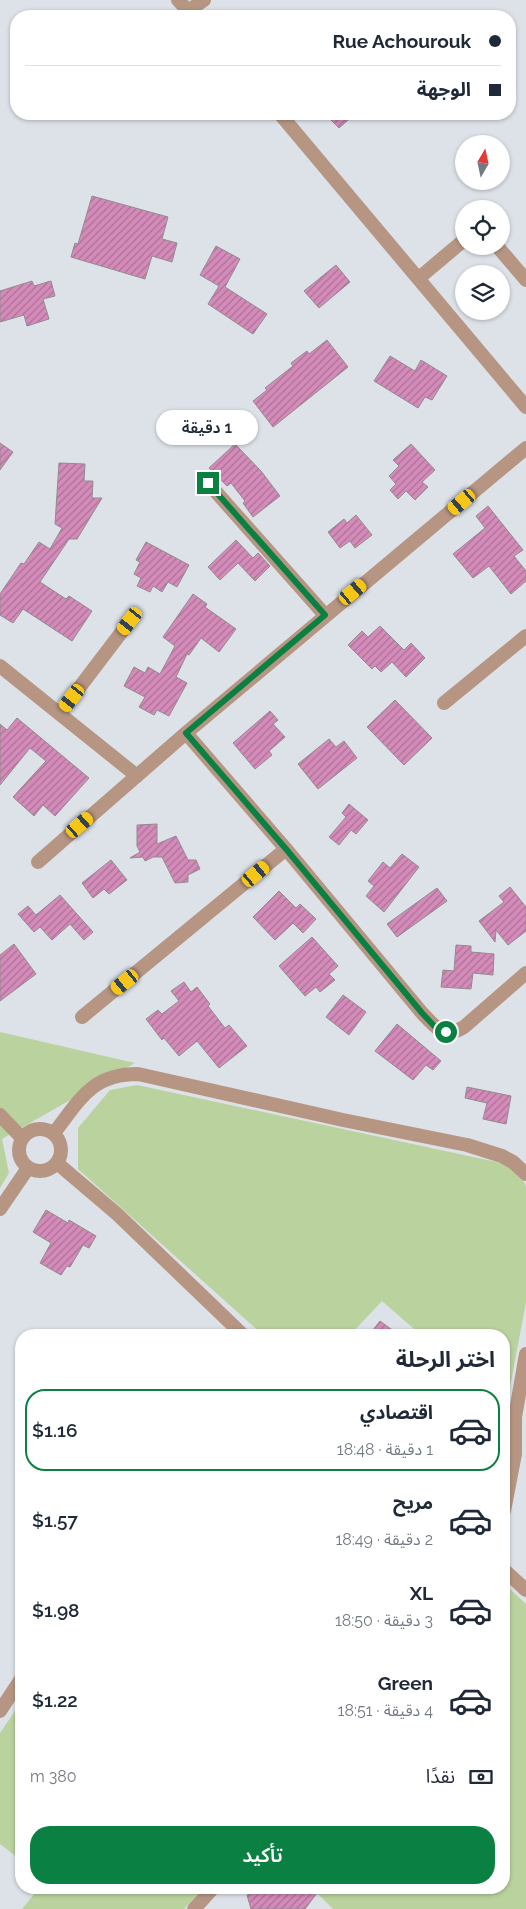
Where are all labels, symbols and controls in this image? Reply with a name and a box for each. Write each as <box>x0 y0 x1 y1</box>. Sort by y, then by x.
text: Rue Achourouk <box>332 30 471 52</box>
text: الوجهة <box>417 78 471 100</box>
north arrow <box>455 135 510 190</box>
map controls <box>455 135 510 320</box>
button: locate <box>455 200 510 255</box>
button: layers <box>455 265 510 320</box>
callout: 1 دقيقة <box>157 410 259 446</box>
text: 1 دقيقة <box>182 418 232 437</box>
route end <box>197 472 219 494</box>
car <box>445 487 478 517</box>
car <box>336 577 369 607</box>
car <box>114 605 145 637</box>
car <box>56 682 87 714</box>
car <box>63 809 96 841</box>
car <box>239 859 272 889</box>
car <box>108 967 141 997</box>
route start <box>435 1021 457 1043</box>
text: اختر الرحلة <box>396 1346 495 1372</box>
text: اقتصادي <box>360 1401 433 1423</box>
icon: car <box>448 1408 493 1453</box>
text: $1.16 <box>32 1419 77 1441</box>
text: 1 دقيقة · 18:48 <box>337 1440 433 1459</box>
text: مريح <box>393 1491 433 1513</box>
icon: car <box>448 1498 493 1543</box>
text: $1.57 <box>32 1509 78 1531</box>
text: 2 دقيقة · 18:49 <box>335 1530 433 1549</box>
text: XL <box>410 1582 433 1604</box>
icon: car <box>448 1588 493 1633</box>
text: $1.98 <box>32 1599 80 1621</box>
text: 3 دقيقة · 18:50 <box>335 1611 433 1630</box>
text: Green <box>378 1672 433 1694</box>
icon: car <box>448 1678 493 1723</box>
text: $1.22 <box>32 1689 78 1711</box>
text: 4 دقيقة · 18:51 <box>338 1701 433 1720</box>
icon: cash <box>467 1763 495 1791</box>
text: نقدًا <box>426 1765 455 1787</box>
text: 380 m <box>30 1767 77 1786</box>
button: تأكيد <box>30 1826 495 1884</box>

